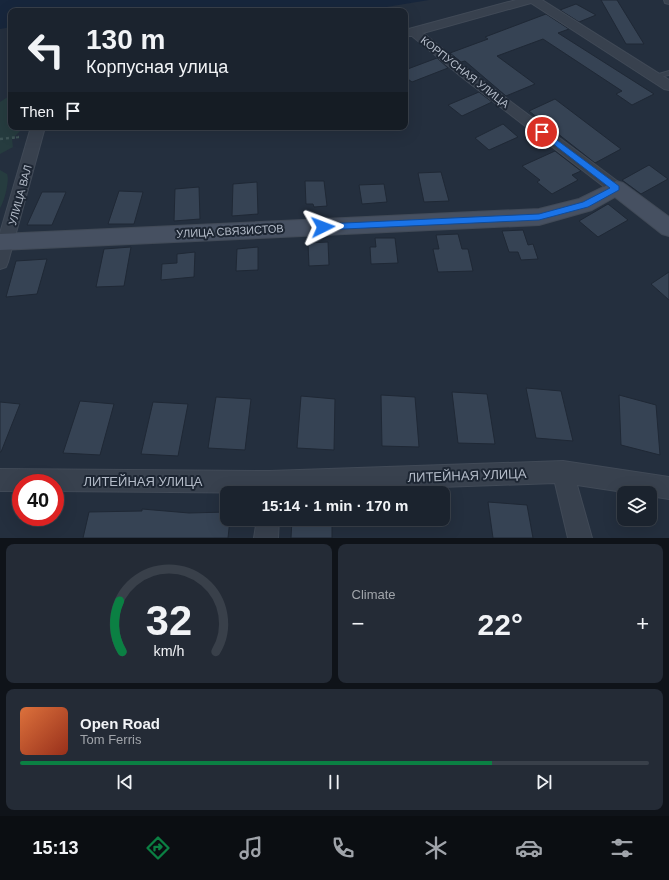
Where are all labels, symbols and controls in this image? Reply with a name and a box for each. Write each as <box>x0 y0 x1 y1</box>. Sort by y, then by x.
icon: left <box>20 24 72 76</box>
text: 130 m <box>86 24 165 55</box>
street label: КОРПУСНАЯ УЛИЦА <box>419 34 512 111</box>
text: Корпусная улица <box>86 57 228 77</box>
icon: arrive <box>62 100 84 122</box>
text: Then <box>20 103 54 120</box>
pin <box>525 115 559 149</box>
icon: arrive <box>531 121 553 143</box>
street label: УЛИЦА ВАЛ <box>6 163 34 227</box>
position arrow <box>302 206 344 248</box>
street label: УЛИЦА СВЯЗИСТОВ <box>176 222 284 240</box>
street label: ЛИТЕЙНАЯ УЛИЦА <box>407 466 527 485</box>
speed limit sign: 40 <box>12 474 64 526</box>
street label: ЛИТЕЙНАЯ УЛИЦА <box>84 474 203 489</box>
map controls <box>617 486 657 526</box>
button: layers <box>617 486 657 526</box>
text: 15:14 · 1 min · 170 m <box>262 497 408 514</box>
text: Climate <box>352 587 396 602</box>
text: 32 <box>146 596 192 643</box>
text: 22° <box>478 608 523 641</box>
text: − <box>352 611 364 636</box>
text: + <box>636 611 649 636</box>
text: km/h <box>153 642 184 658</box>
text: Open Road <box>80 715 160 732</box>
text: Tom Ferris <box>80 732 141 747</box>
icon: previous <box>114 771 136 793</box>
icon: pause <box>323 771 345 793</box>
icon: next <box>533 771 555 793</box>
icon: directions <box>144 834 172 862</box>
icon: music <box>237 834 265 862</box>
icon: phone <box>329 834 357 862</box>
icon: climate <box>422 834 450 862</box>
icon: car <box>515 834 543 862</box>
icon: filters <box>608 834 636 862</box>
text: 15:13 <box>32 838 79 858</box>

